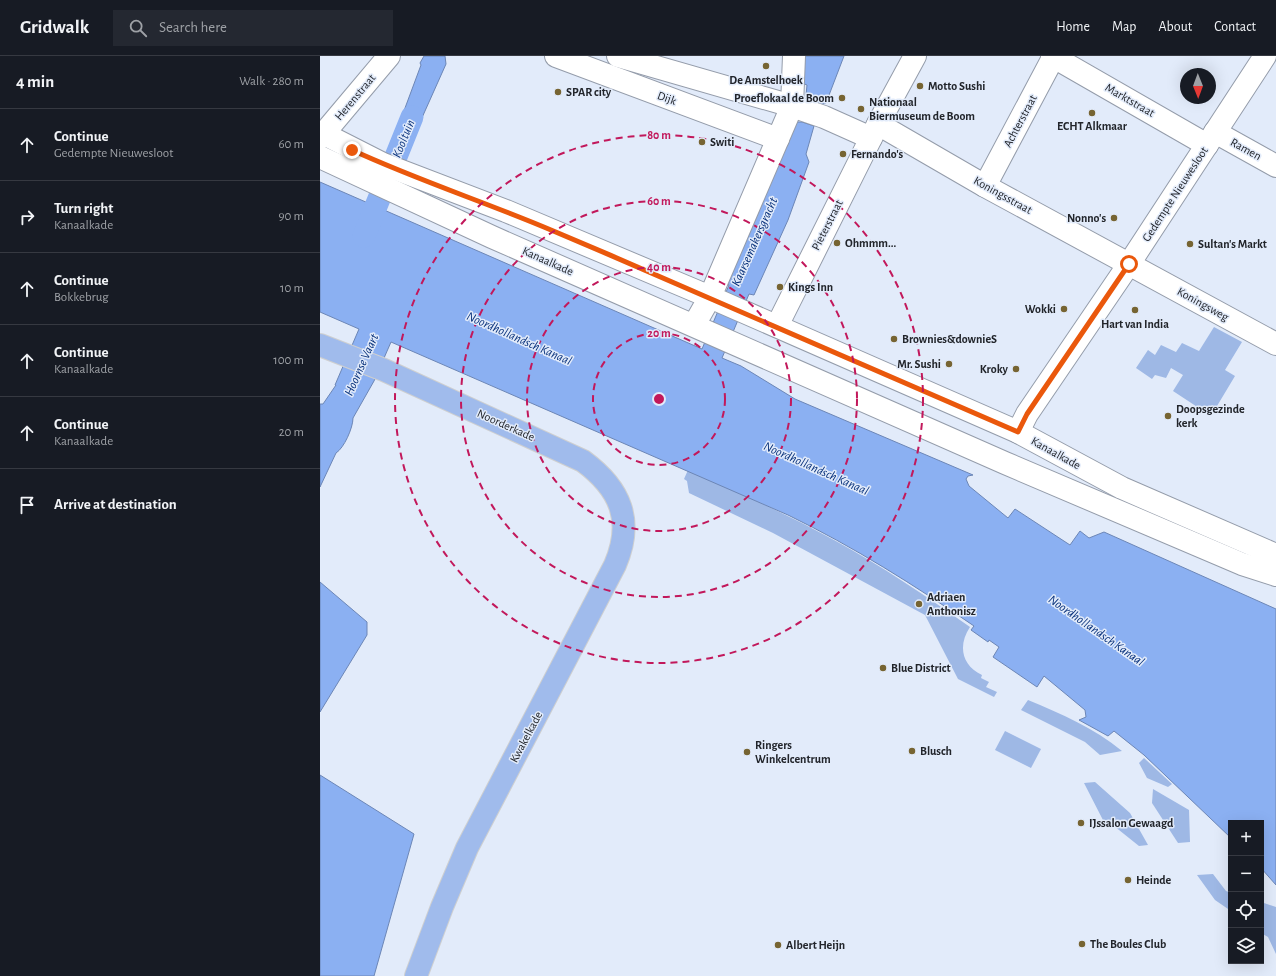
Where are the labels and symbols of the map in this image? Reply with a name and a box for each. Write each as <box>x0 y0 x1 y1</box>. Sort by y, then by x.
marker: De Amstelhoek <box>761 61 771 71</box>
north arrow <box>1180 68 1216 104</box>
street label: Herenstraat <box>332 72 378 122</box>
place label: De Amstelhoek <box>729 74 803 86</box>
place label: Motto Sushi <box>928 80 985 92</box>
marker: Motto Sushi <box>915 81 925 91</box>
street label: Marktstraat <box>1103 81 1157 119</box>
place label: SPAR city <box>566 86 612 99</box>
marker: SPAR city <box>553 87 563 97</box>
street label: Dijk <box>656 89 679 108</box>
place label: Proeflokaal de Boom <box>734 92 834 104</box>
marker: Proeflokaal de Boom <box>837 93 847 103</box>
street label: Achterstraat <box>1001 93 1039 149</box>
place label: Nationaal Biermuseum de Boom <box>869 96 975 122</box>
marker: Nationaal Biermuseum de Boom <box>856 104 866 114</box>
marker: ECHT Alkmaar <box>1087 108 1097 118</box>
water label: Kooltuin <box>391 118 417 160</box>
place label: ECHT Alkmaar <box>1057 120 1128 132</box>
text: 80 m <box>647 129 671 141</box>
place label: Switi <box>710 136 734 148</box>
street label: Ramen <box>1229 136 1263 162</box>
marker: Switi <box>697 137 707 147</box>
route end <box>343 141 361 159</box>
street label: Gedempte Nieuwesloot <box>1140 144 1210 243</box>
place label: Fernando's <box>851 148 904 160</box>
marker: Fernando's <box>838 149 848 159</box>
street label: Koningsstraat <box>972 174 1034 216</box>
text: 60 m <box>647 195 671 207</box>
water label: Kaarsemakersgracht <box>730 195 781 288</box>
street label: Pieterstraat <box>809 198 845 252</box>
place label: Nonno's <box>1067 212 1106 224</box>
marker: Nonno's <box>1109 213 1119 223</box>
place label: Ohmmm... <box>845 237 896 249</box>
marker: Ohmmm... <box>832 238 842 248</box>
place label: Sultan's Markt <box>1198 238 1267 250</box>
marker: Sultan's Markt <box>1185 239 1195 249</box>
street label: Kanaalkade <box>521 244 575 278</box>
route start <box>1120 255 1138 273</box>
text: 40 m <box>647 261 671 273</box>
place label: Kings Inn <box>788 281 833 293</box>
marker: Kings Inn <box>775 282 785 292</box>
street label: Koningsweg <box>1175 285 1231 323</box>
place label: Wokki <box>1025 303 1056 315</box>
marker: Wokki <box>1059 304 1069 314</box>
marker: Hart van India <box>1130 305 1140 315</box>
water label: Noordhollandsch Kanaal <box>464 310 574 368</box>
place label: Hart van India <box>1101 318 1169 330</box>
text: 20 m <box>647 327 671 339</box>
water label: Hoornse Vaart <box>343 331 382 398</box>
place label: Brownies&downieS <box>902 333 997 345</box>
marker: Brownies&downieS <box>889 334 899 344</box>
place label: Mr. Sushi <box>897 358 941 370</box>
marker: Mr. Sushi <box>944 359 954 369</box>
place label: Kroky <box>980 363 1009 376</box>
marker: Kroky <box>1011 364 1021 374</box>
centre of rings <box>652 392 666 406</box>
place label: Doopsgezinde kerk <box>1176 403 1245 429</box>
street label: Noorderkade <box>475 407 537 443</box>
marker: Doopsgezinde kerk <box>1163 411 1173 421</box>
street label: Kanaalkade <box>1029 435 1083 471</box>
water label: Noordhollandsch Kanaal <box>761 440 871 498</box>
place label: Adriaen Anthonisz <box>927 591 976 617</box>
water label: Noordhollandsch Kanaal <box>1046 593 1146 669</box>
marker: Adriaen Anthonisz <box>914 599 924 609</box>
place label: Blue District <box>891 662 951 674</box>
marker: Blue District <box>878 663 888 673</box>
street label: Kwakelkade <box>508 709 544 765</box>
place label: Ringers Winkelcentrum <box>755 739 831 765</box>
place label: Blusch <box>920 745 952 757</box>
marker: Blusch <box>907 746 917 756</box>
marker: Ringers Winkelcentrum <box>742 747 752 757</box>
place label: IJssalon Gewaagd <box>1089 817 1174 829</box>
marker: IJssalon Gewaagd <box>1076 818 1086 828</box>
place label: Heinde <box>1136 874 1172 886</box>
marker: Heinde <box>1123 875 1133 885</box>
place label: The Boules Club <box>1090 938 1166 950</box>
place label: Albert Heijn <box>786 939 845 952</box>
marker: The Boules Club <box>1077 939 1087 949</box>
marker: Albert Heijn <box>773 940 783 950</box>

